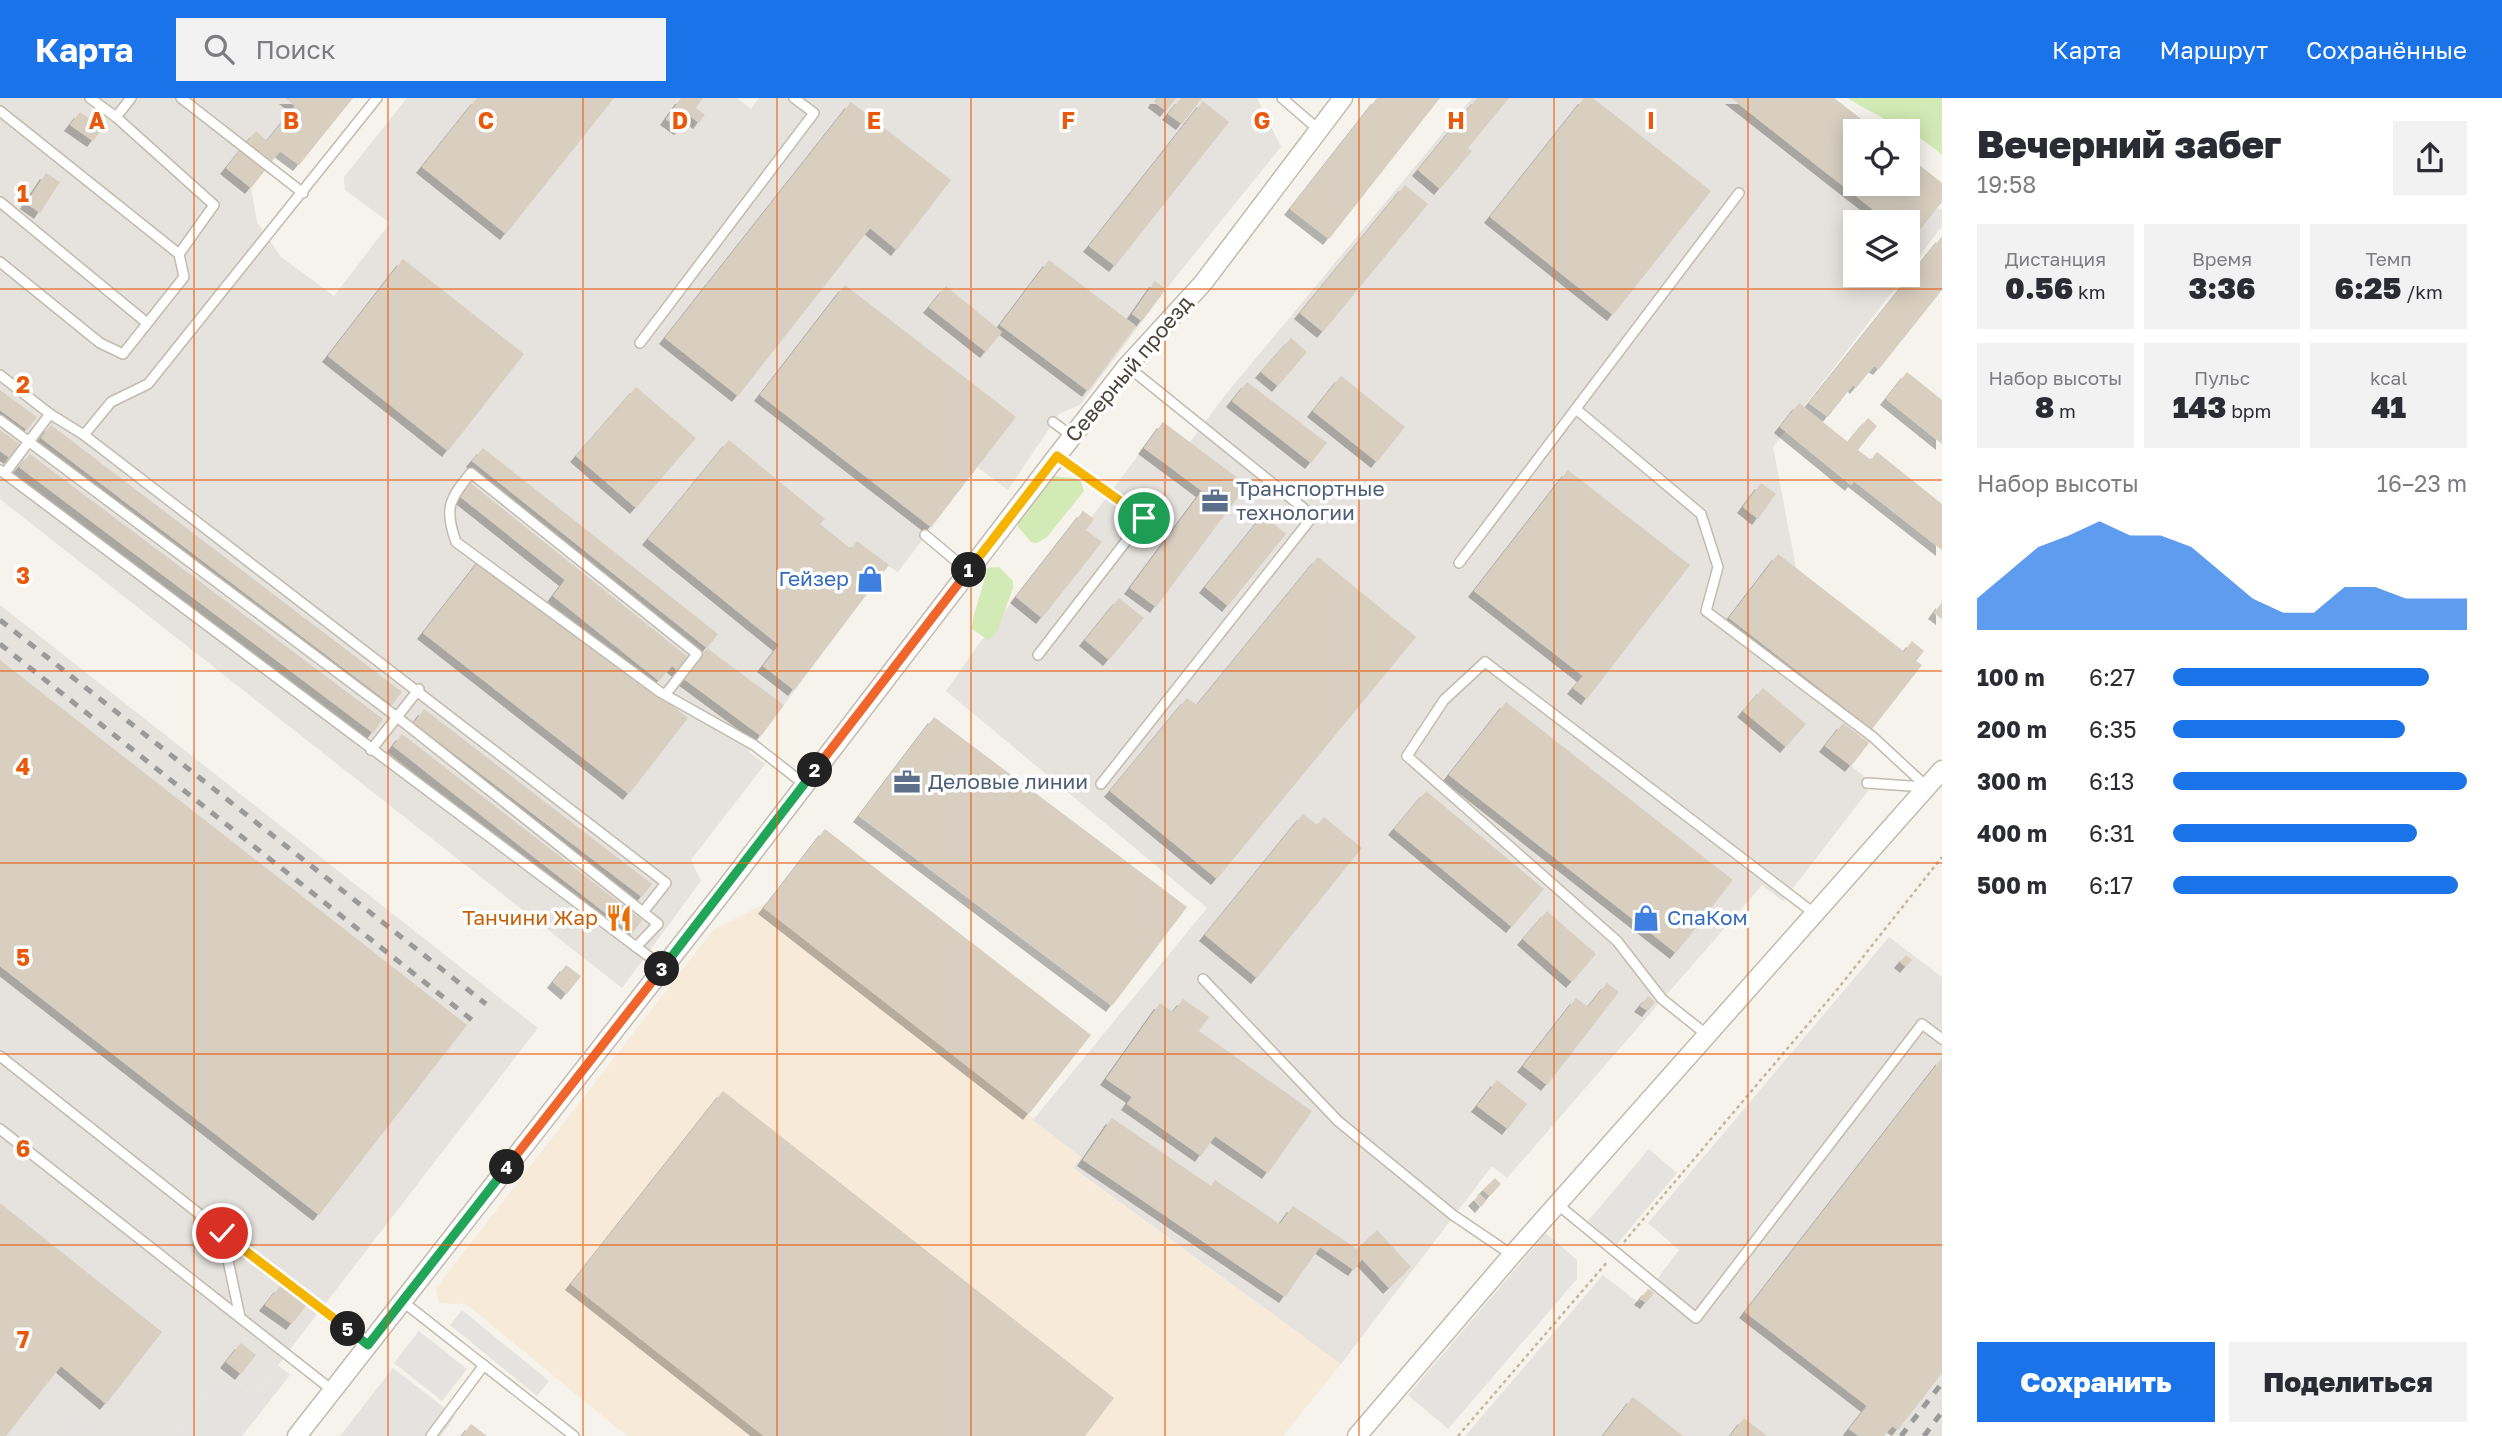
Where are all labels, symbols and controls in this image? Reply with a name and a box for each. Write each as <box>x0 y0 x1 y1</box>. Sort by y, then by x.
search box <box>176 18 666 81</box>
text: Карта <box>35 30 134 69</box>
icon: search <box>200 30 238 68</box>
text: Поиск <box>256 34 336 65</box>
text: Карта <box>2052 35 2122 64</box>
text: Маршрут <box>2160 35 2268 64</box>
text: Сохранённые <box>2306 35 2467 64</box>
text: A <box>89 106 106 134</box>
text: B <box>283 106 299 134</box>
text: C <box>478 106 494 134</box>
text: D <box>672 106 688 134</box>
text: E <box>867 106 881 134</box>
text: F <box>1061 106 1075 134</box>
text: G <box>1254 106 1270 134</box>
text: H <box>1447 106 1465 134</box>
text: I <box>1647 106 1655 134</box>
map controls <box>1843 119 1920 287</box>
button: locate <box>1843 119 1920 196</box>
text: Вечерний забег <box>1977 121 2282 166</box>
button: share <box>2393 121 2467 195</box>
text: 19:58 <box>1977 170 2036 198</box>
text: 1 <box>17 179 29 207</box>
button: layers <box>1843 210 1920 287</box>
text: Дистанция <box>2005 247 2106 270</box>
text: Время <box>2192 247 2252 270</box>
text: Темп <box>2366 247 2412 270</box>
text: 0.56 <box>2005 270 2073 306</box>
text: 3:36 <box>2188 270 2256 306</box>
text: 6:25 <box>2335 270 2401 306</box>
text: km <box>2073 280 2106 303</box>
text: /km <box>2401 280 2443 303</box>
street label: Северный проезд <box>1059 289 1197 447</box>
text: Набор высоты <box>1988 366 2122 389</box>
text: Пульс <box>2194 366 2250 389</box>
text: kcal <box>2370 366 2407 389</box>
text: 2 <box>16 370 30 398</box>
text: 8 <box>2035 389 2054 425</box>
text: 143 <box>2173 389 2226 425</box>
text: 41 <box>2371 389 2406 425</box>
text: m <box>2054 399 2076 422</box>
text: bpm <box>2226 399 2271 422</box>
text: Набор высоты <box>1977 469 2139 497</box>
text: 16–23 m <box>2377 469 2467 497</box>
place label: Транспортные технологии <box>1236 475 1385 525</box>
office icon: Транспортные технологии <box>1200 486 1230 516</box>
pin <box>1114 488 1174 548</box>
icon: arrive <box>1125 499 1163 537</box>
pin: 1 <box>951 552 986 588</box>
text: 1 <box>964 558 973 581</box>
text: 3 <box>16 561 30 589</box>
shop icon: Гейзер <box>855 564 885 594</box>
place label: Гейзер <box>778 565 849 591</box>
text: 100 m <box>1977 663 2045 691</box>
text: 6:27 <box>2089 663 2135 691</box>
text: 200 m <box>1977 715 2047 743</box>
text: 6:35 <box>2089 715 2137 743</box>
text: 4 <box>16 752 30 780</box>
pin: 2 <box>798 752 832 788</box>
text: 2 <box>809 758 820 781</box>
office icon: Деловые линии <box>892 767 922 797</box>
text: 300 m <box>1977 767 2047 795</box>
text: 6:13 <box>2089 767 2134 795</box>
place label: Деловые линии <box>928 768 1088 794</box>
text: 400 m <box>1977 819 2047 847</box>
text: 6:31 <box>2089 819 2134 847</box>
text: 500 m <box>1977 871 2047 899</box>
text: 6:17 <box>2089 871 2133 899</box>
restaurant icon: Танчини Жар <box>604 903 634 933</box>
shop icon: СпаКом <box>1631 903 1661 933</box>
place label: Танчини Жар <box>462 904 598 930</box>
place label: СпаКом <box>1667 904 1748 930</box>
text: 5 <box>16 943 30 971</box>
pin: 3 <box>644 952 680 986</box>
text: 3 <box>656 957 667 980</box>
text: 6 <box>16 1134 30 1162</box>
pin: 4 <box>490 1150 524 1184</box>
text: 4 <box>501 1155 512 1178</box>
pin <box>192 1203 252 1263</box>
icon: check <box>203 1214 241 1252</box>
pin: 5 <box>330 1312 366 1346</box>
text: 5 <box>342 1317 353 1340</box>
text: 7 <box>17 1325 29 1353</box>
button: Сохранить <box>1977 1342 2215 1422</box>
button: Поделиться <box>2229 1342 2467 1422</box>

